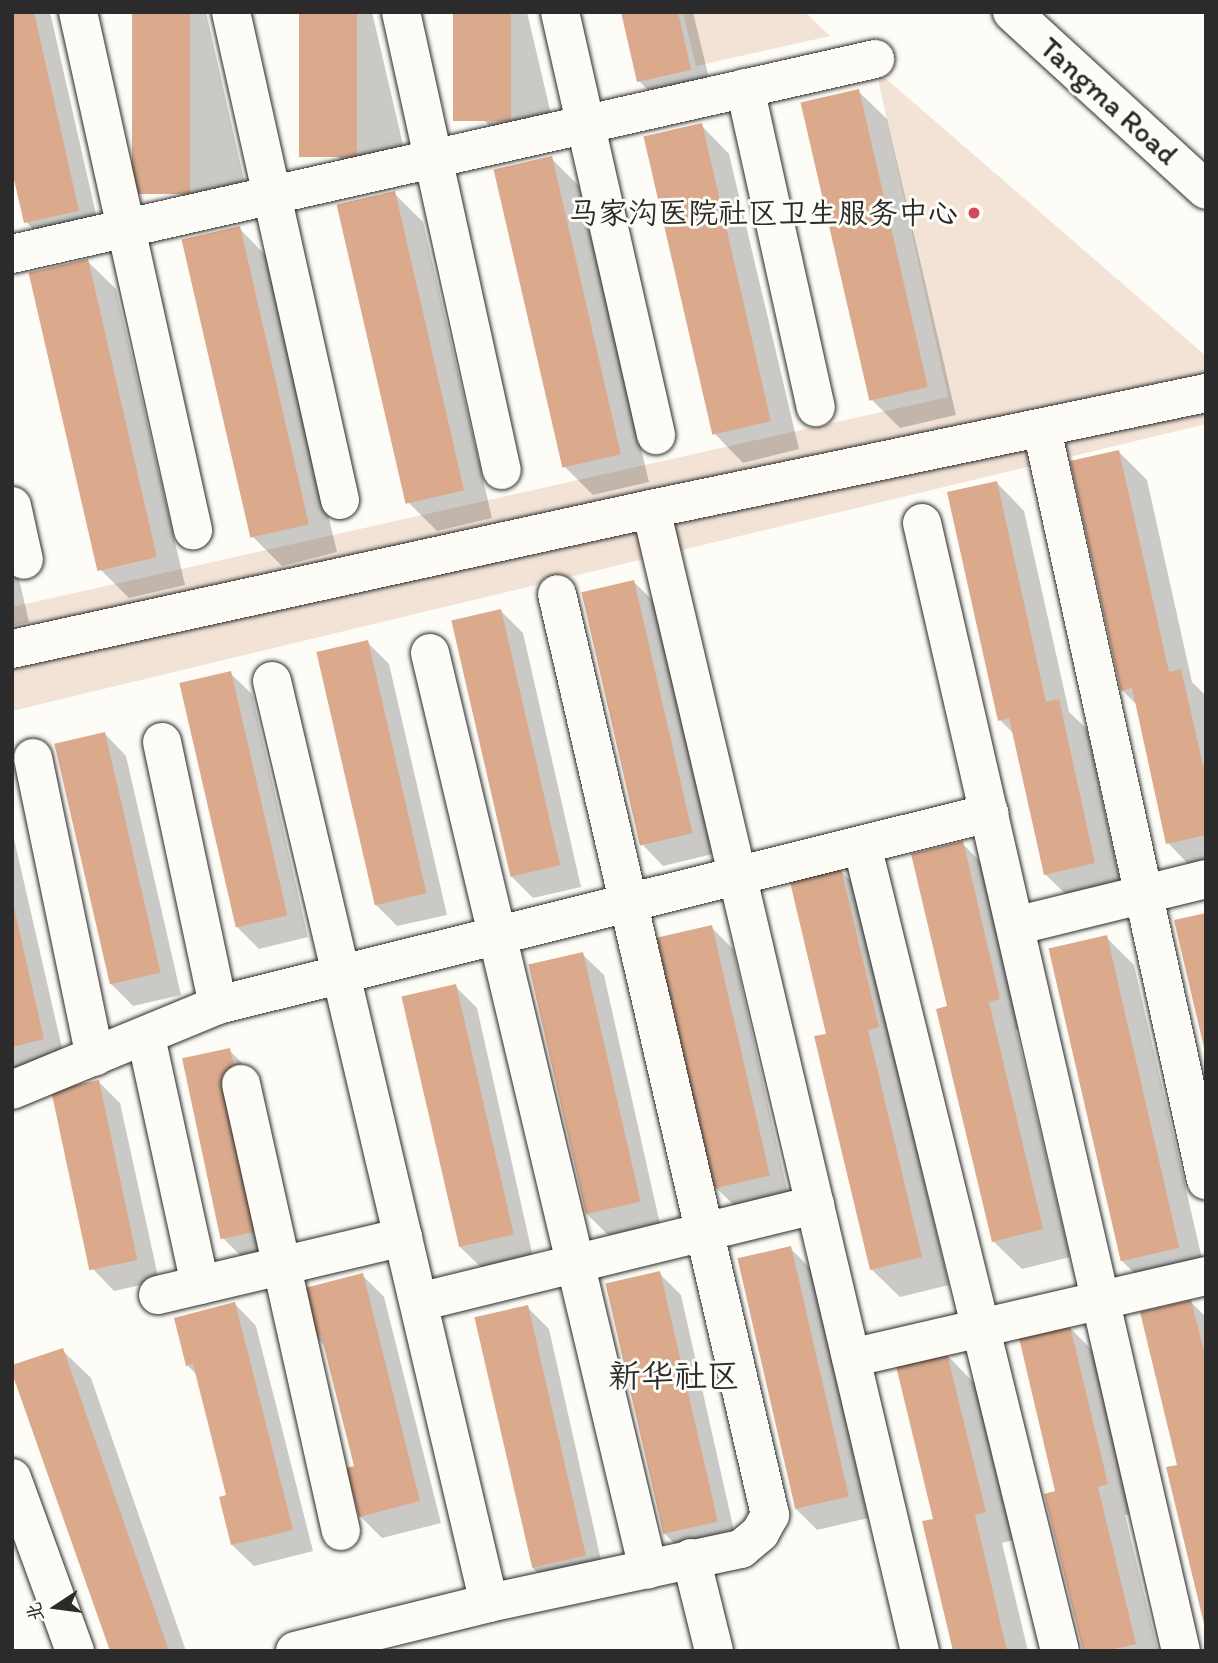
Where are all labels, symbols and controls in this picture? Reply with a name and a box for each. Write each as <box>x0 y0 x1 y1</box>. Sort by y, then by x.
street label: Tangma Road <box>1033 30 1185 172</box>
place label: 马家沟医院社区卫生服务中心 <box>568 195 958 231</box>
marker: 马家沟医院社区卫生服务中心 <box>964 203 984 223</box>
district label: 新华社区 <box>608 1356 740 1396</box>
north arrow <box>21 1572 91 1642</box>
text: 北 <box>22 1600 48 1624</box>

